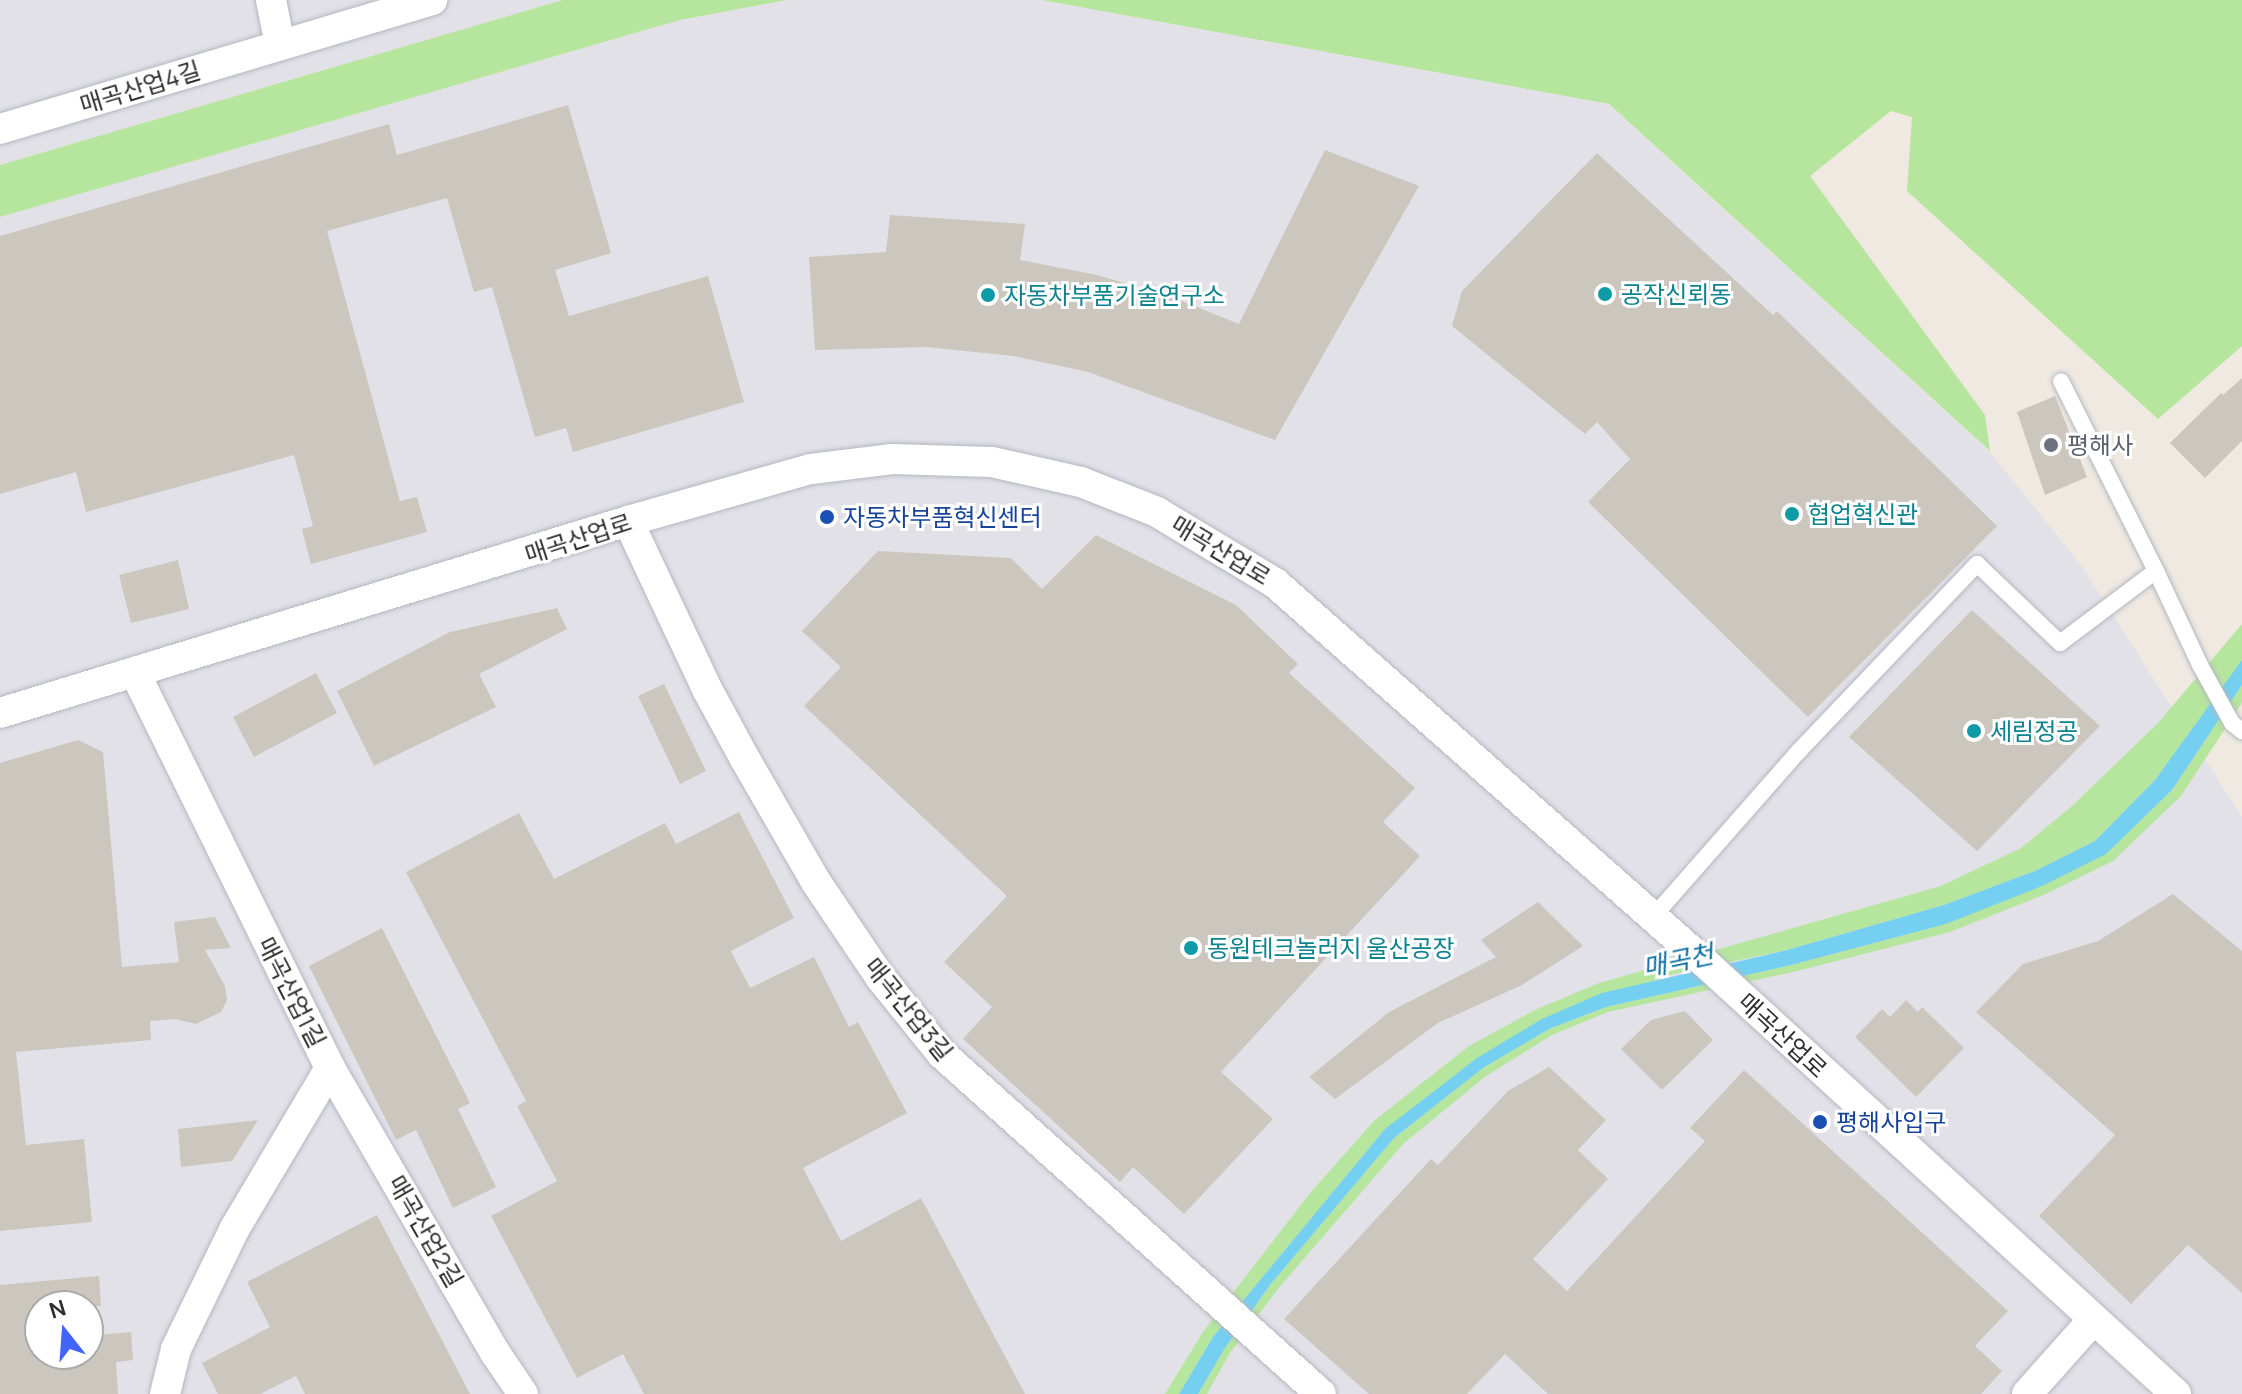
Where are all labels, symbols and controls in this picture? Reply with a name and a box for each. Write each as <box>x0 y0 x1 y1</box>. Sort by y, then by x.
street label: 매곡산업4길 <box>76 55 204 119</box>
place label: 공작신뢰동 <box>1621 280 1731 308</box>
place label: 자동차부품기술연구소 <box>1004 281 1225 309</box>
marker: 공작신뢰동 <box>1596 285 1614 303</box>
marker: 자동차부품기술연구소 <box>979 286 997 304</box>
place label: 평해사 <box>2067 431 2133 459</box>
marker: 평해사 <box>2042 436 2060 454</box>
place label: 협업혁신관 <box>1808 500 1918 528</box>
place label: 자동차부품혁신센터 <box>843 503 1042 531</box>
marker: 협업혁신관 <box>1783 505 1801 523</box>
street label: 매곡산업로 <box>521 507 635 569</box>
marker: 자동차부품혁신센터 <box>818 508 836 526</box>
street label: 매곡산업로 <box>1166 509 1276 591</box>
place label: 세림정공 <box>1990 717 2078 745</box>
marker: 세림정공 <box>1965 722 1983 740</box>
street label: 매곡산업1길 <box>252 932 332 1052</box>
place label: 동원테크놀러지 울산공장 <box>1207 934 1455 962</box>
water label: 매곡천 <box>1640 938 1716 984</box>
marker: 동원테크놀러지 울산공장 <box>1182 939 1200 957</box>
street label: 매곡산업3길 <box>859 952 959 1066</box>
street label: 매곡산업로 <box>1733 987 1833 1083</box>
place label: 평해사입구 <box>1836 1108 1946 1136</box>
marker: 평해사입구 <box>1811 1113 1829 1131</box>
street label: 매곡산업2길 <box>383 1170 469 1292</box>
north arrow <box>24 1290 104 1370</box>
text: N <box>46 1292 69 1326</box>

